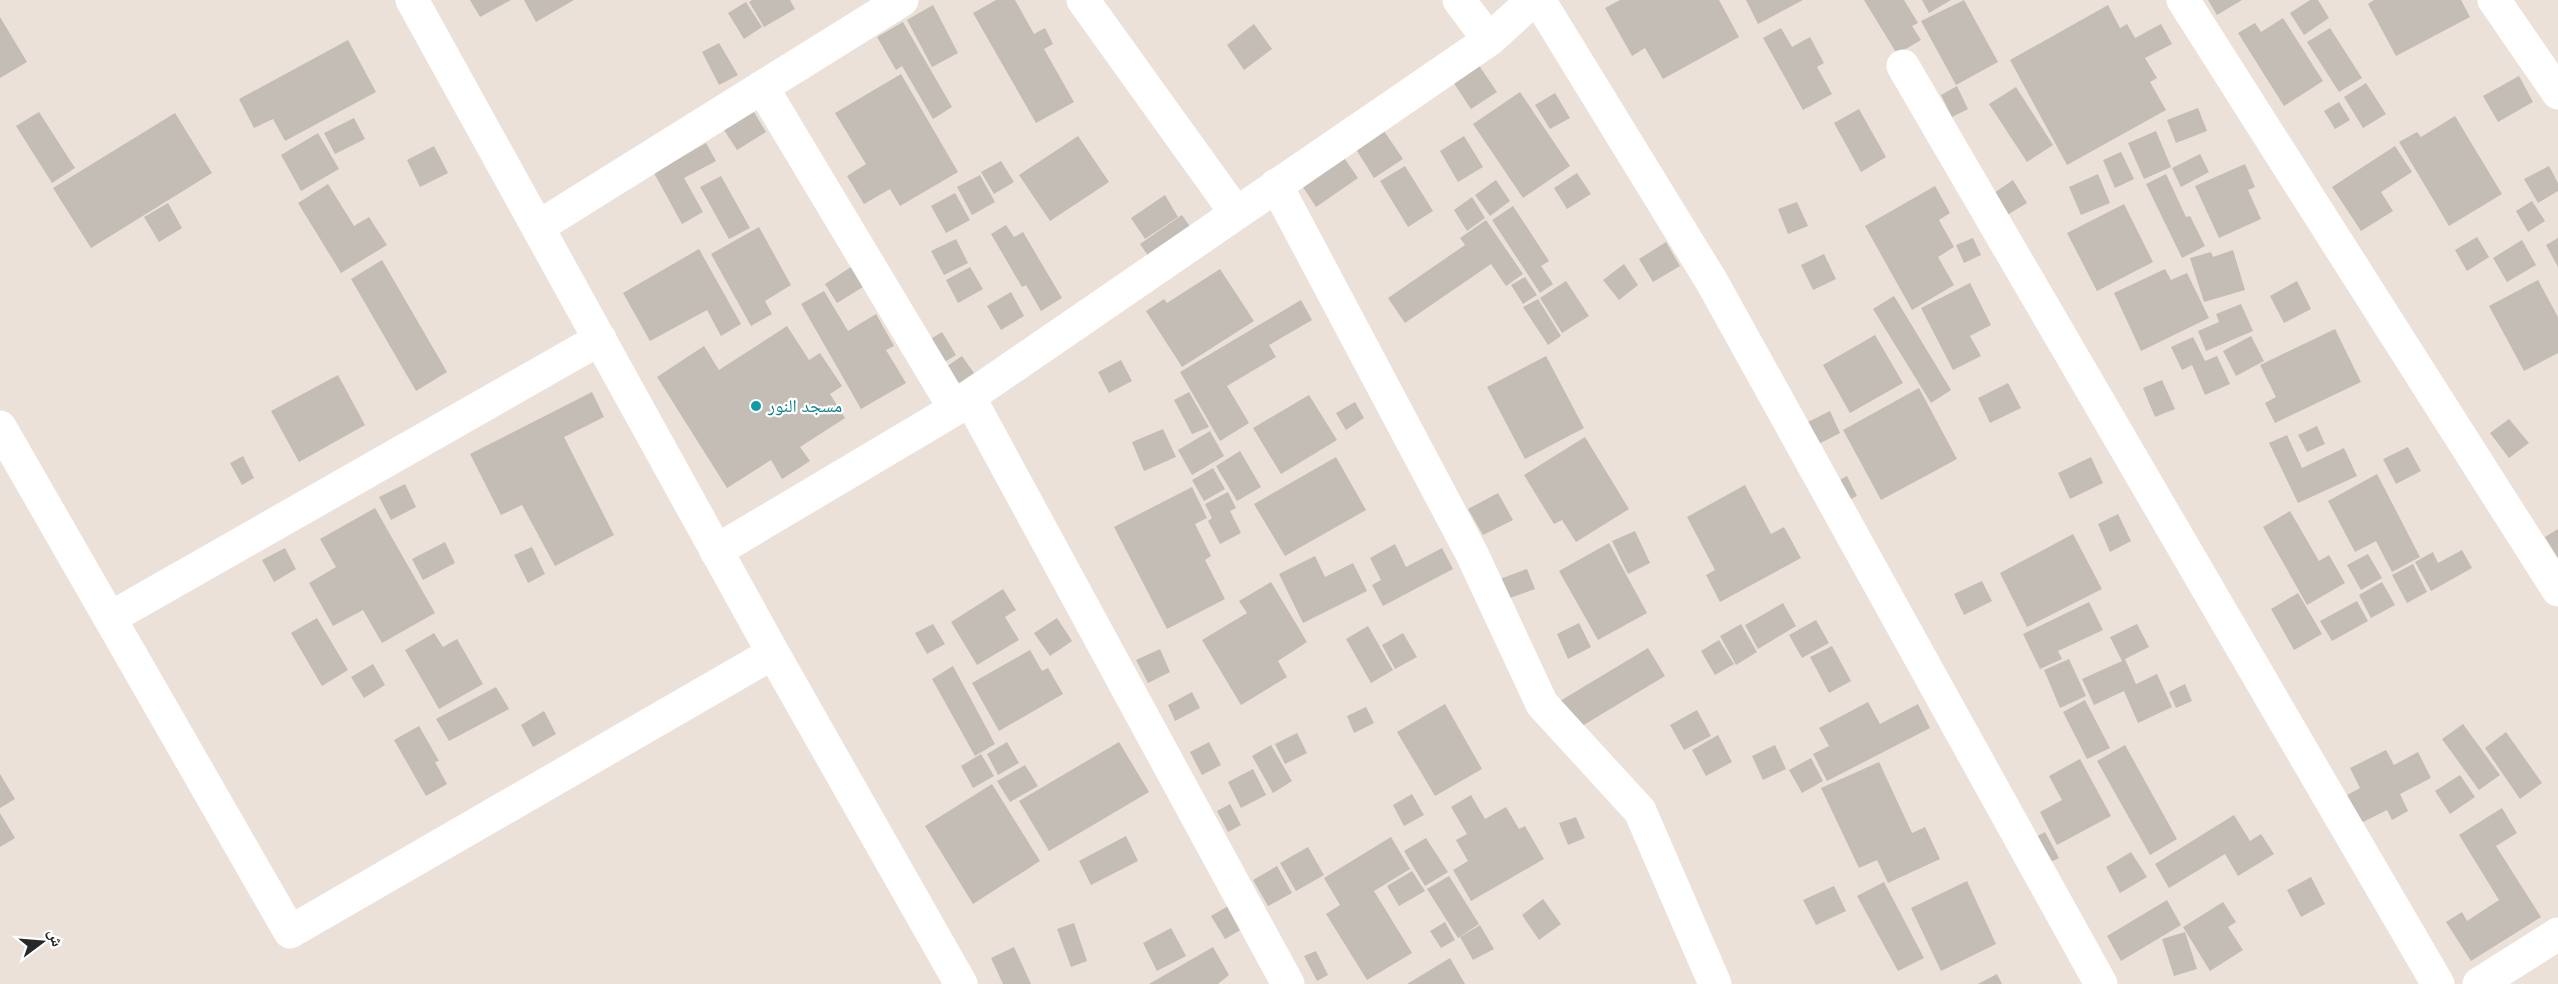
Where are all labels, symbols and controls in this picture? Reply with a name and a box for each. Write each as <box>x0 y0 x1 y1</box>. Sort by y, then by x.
place label: مسجد النور <box>767 394 842 417</box>
marker: مسجد النور <box>749 399 763 413</box>
north arrow <box>12 912 72 972</box>
text: ش <box>44 927 68 949</box>

